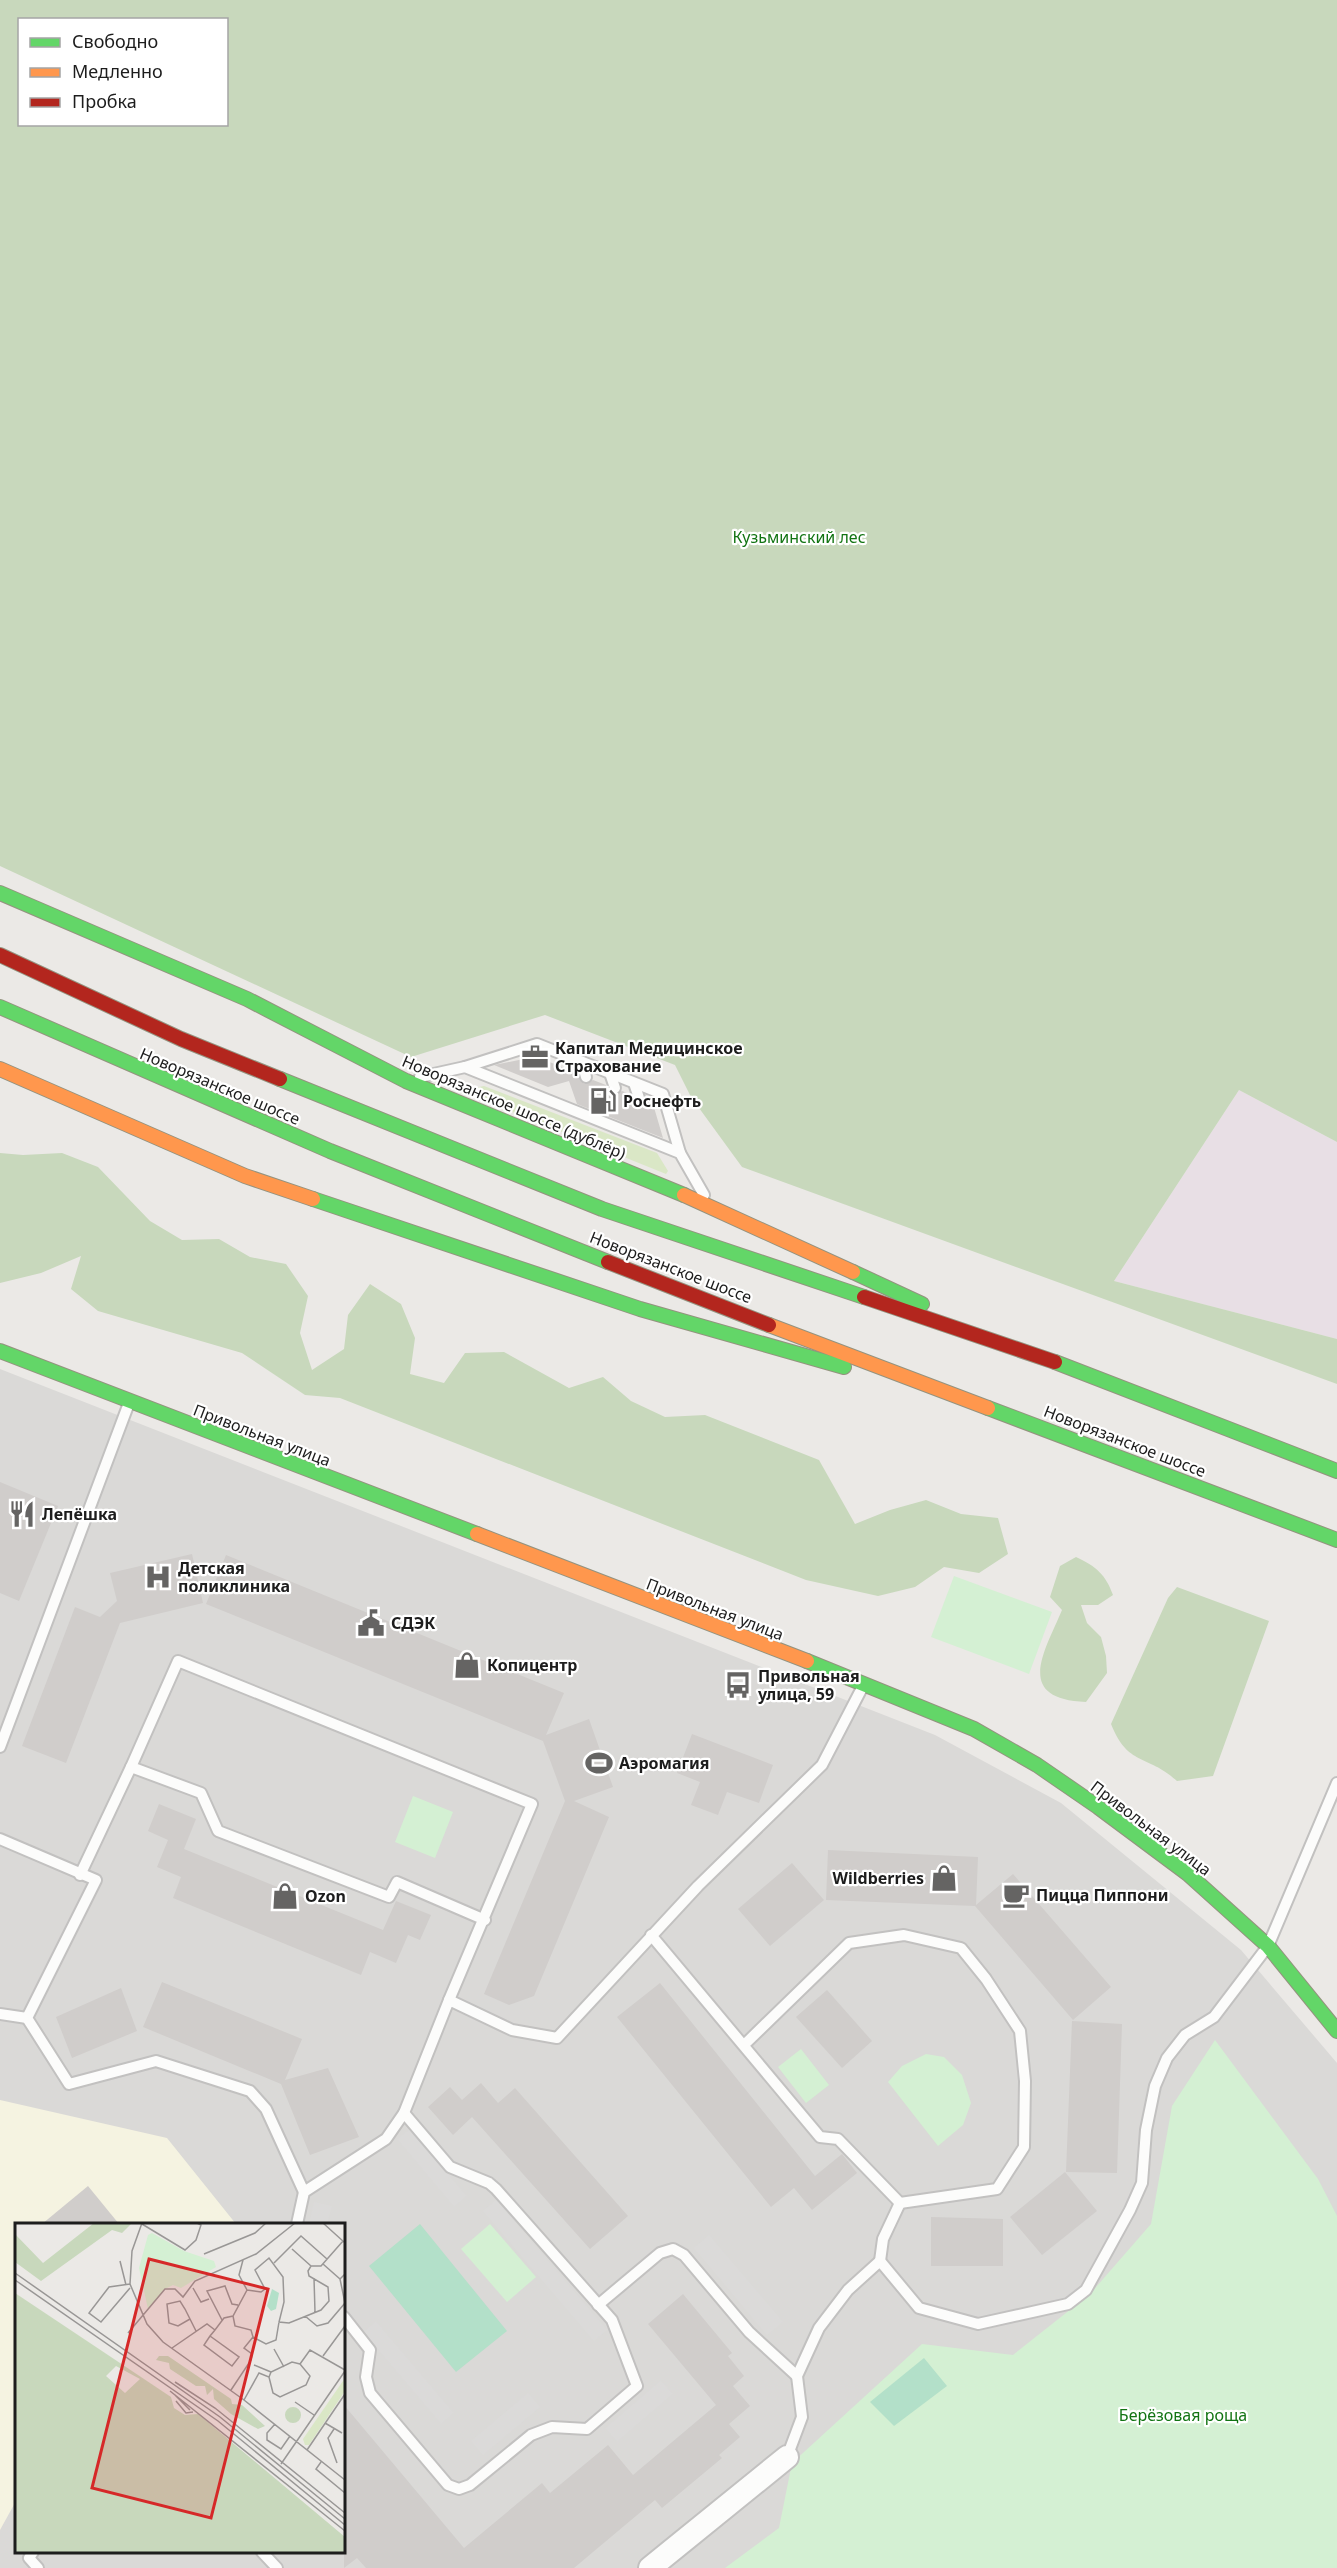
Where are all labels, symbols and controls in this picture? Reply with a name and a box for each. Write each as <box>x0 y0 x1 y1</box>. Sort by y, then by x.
legend <box>18 18 228 126</box>
text: Свободно <box>72 29 158 53</box>
text: Медленно <box>72 59 163 83</box>
text: Пробка <box>72 89 137 113</box>
park label: Кузьминский лес <box>732 526 866 548</box>
place label: Капитал Медицинское Страхование <box>555 1037 743 1077</box>
street label: Новорязанское шоссе <box>137 1042 304 1130</box>
office icon: Капитал Медицинское Страхование <box>520 1042 550 1072</box>
street label: Новорязанское шоссе (дублёр) <box>399 1050 629 1164</box>
fuel station icon: Роснефть <box>588 1086 618 1116</box>
place label: Роснефть <box>623 1090 701 1112</box>
street label: Новорязанское шоссе <box>587 1226 755 1308</box>
street label: Привольная улица <box>190 1399 334 1471</box>
street label: Новорязанское шоссе <box>1041 1400 1209 1482</box>
restaurant icon: Лепёшка <box>7 1499 37 1529</box>
place label: Лепёшка <box>42 1503 117 1525</box>
place label: Детская поликлиника <box>178 1557 290 1597</box>
hospital icon: Детская поликлиника <box>143 1562 173 1592</box>
street label: Привольная улица <box>643 1573 787 1645</box>
public building icon: СДЭК <box>356 1608 386 1638</box>
place label: СДЭК <box>391 1612 436 1634</box>
shop icon: Копицентр <box>452 1650 482 1680</box>
place label: Копицентр <box>487 1654 577 1676</box>
place label: Привольная улица, 59 <box>757 1665 860 1705</box>
bus stop icon: Привольная улица, 59 <box>723 1670 753 1700</box>
sports icon: Аэромагия <box>584 1748 614 1778</box>
place label: Аэромагия <box>619 1752 710 1774</box>
street label: Привольная улица <box>1086 1775 1216 1881</box>
shop icon: Wildberries <box>929 1863 959 1893</box>
place label: Wildberries <box>833 1867 924 1889</box>
cafe icon: Пицца Пиппони <box>1001 1880 1031 1910</box>
shop icon: Ozon <box>270 1881 300 1911</box>
place label: Пицца Пиппони <box>1036 1884 1168 1906</box>
place label: Ozon <box>305 1885 346 1907</box>
inset map <box>15 2223 345 2553</box>
park label: Берёзовая роща <box>1119 2404 1247 2426</box>

